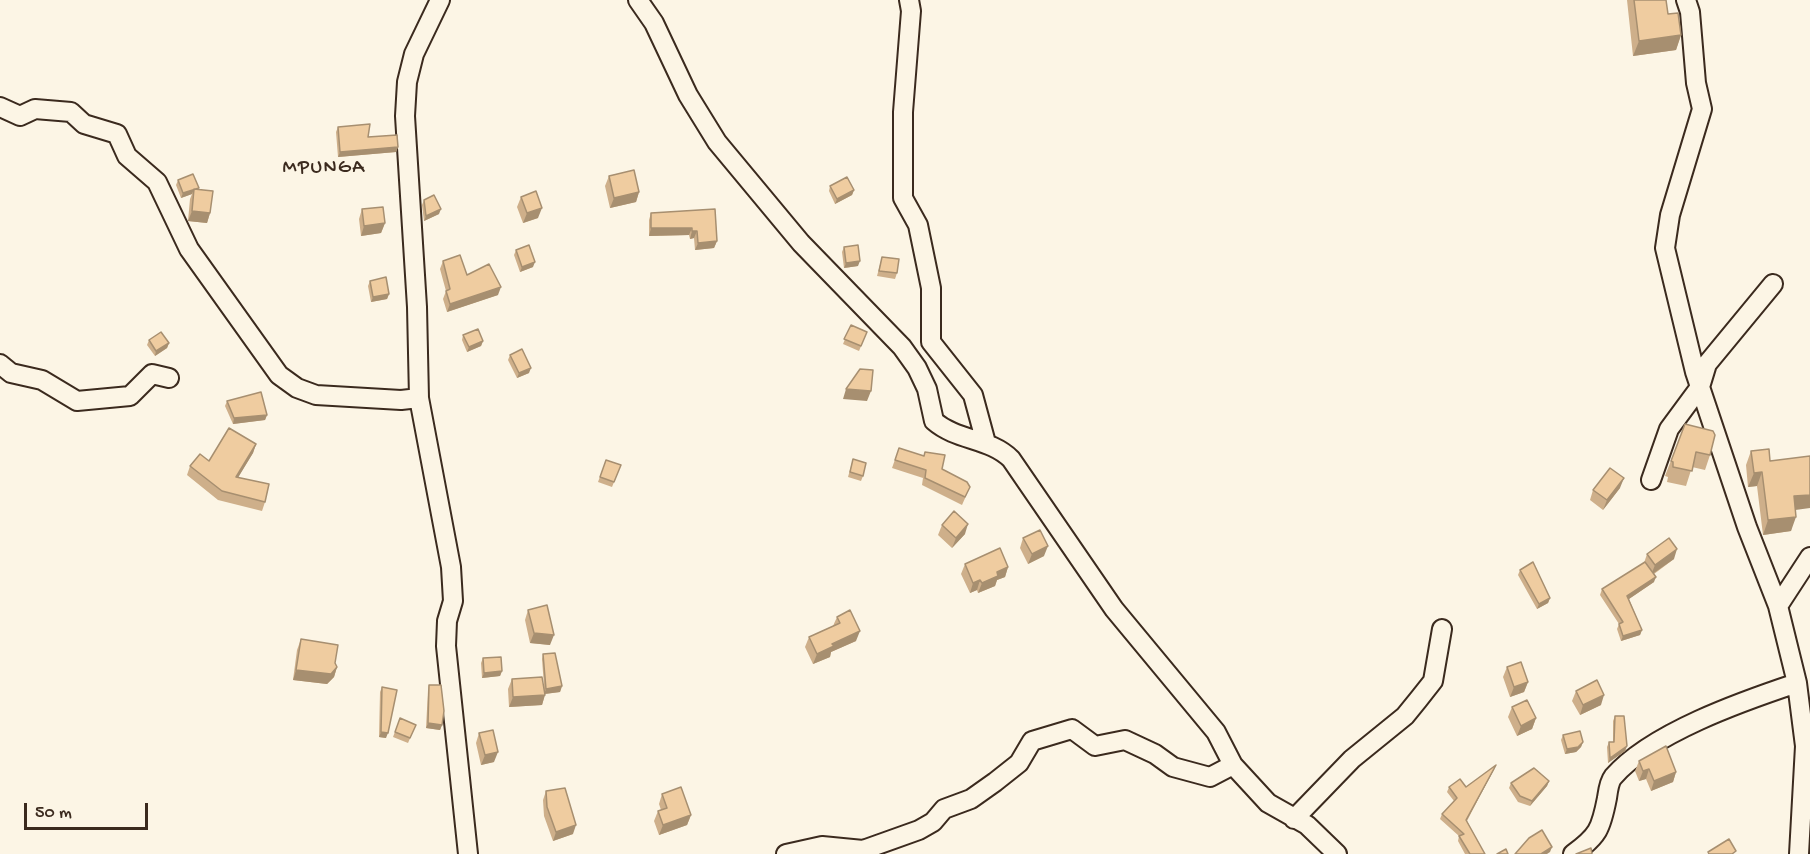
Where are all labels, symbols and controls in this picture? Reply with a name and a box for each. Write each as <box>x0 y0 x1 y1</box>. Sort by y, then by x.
district label: MPUNGA <box>283 157 365 181</box>
scale bar <box>27 791 152 829</box>
text: 50 m <box>35 803 72 824</box>

